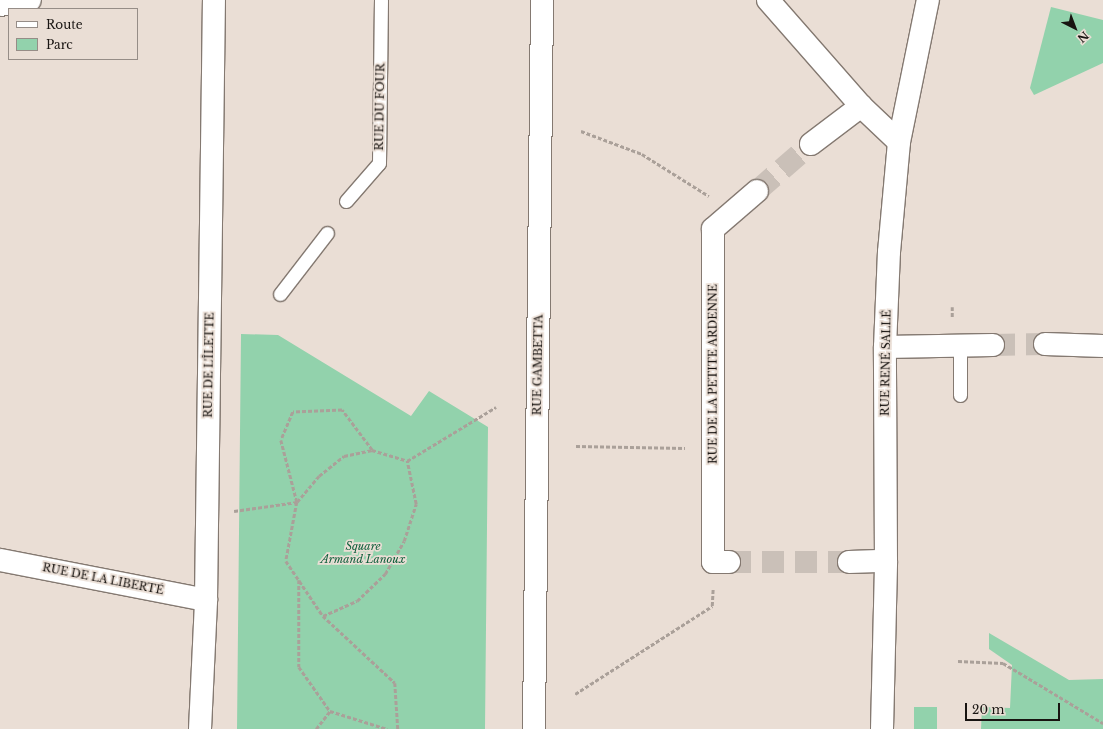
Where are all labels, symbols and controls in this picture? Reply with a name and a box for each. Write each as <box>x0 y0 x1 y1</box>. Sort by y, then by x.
legend <box>8 8 138 60</box>
north arrow <box>1055 8 1095 48</box>
text: Route <box>46 17 83 32</box>
text: N <box>1075 28 1092 46</box>
text: Parc <box>46 37 73 52</box>
street label: RUE DU FOUR <box>373 63 387 151</box>
street label: RUE DE LA PETITE ARDENNE <box>706 284 720 464</box>
street label: RUE RENÉ SALLÉ <box>878 310 894 416</box>
street label: RUE DE L'ÎLETTE <box>201 312 217 418</box>
street label: RUE GAMBETTA <box>531 315 545 415</box>
park label: Square Armand Lanoux <box>321 540 405 566</box>
street label: RUE DE LA LIBERTÉ <box>41 561 165 597</box>
scale bar <box>967 695 1062 721</box>
text: 20 m <box>972 702 1004 717</box>

